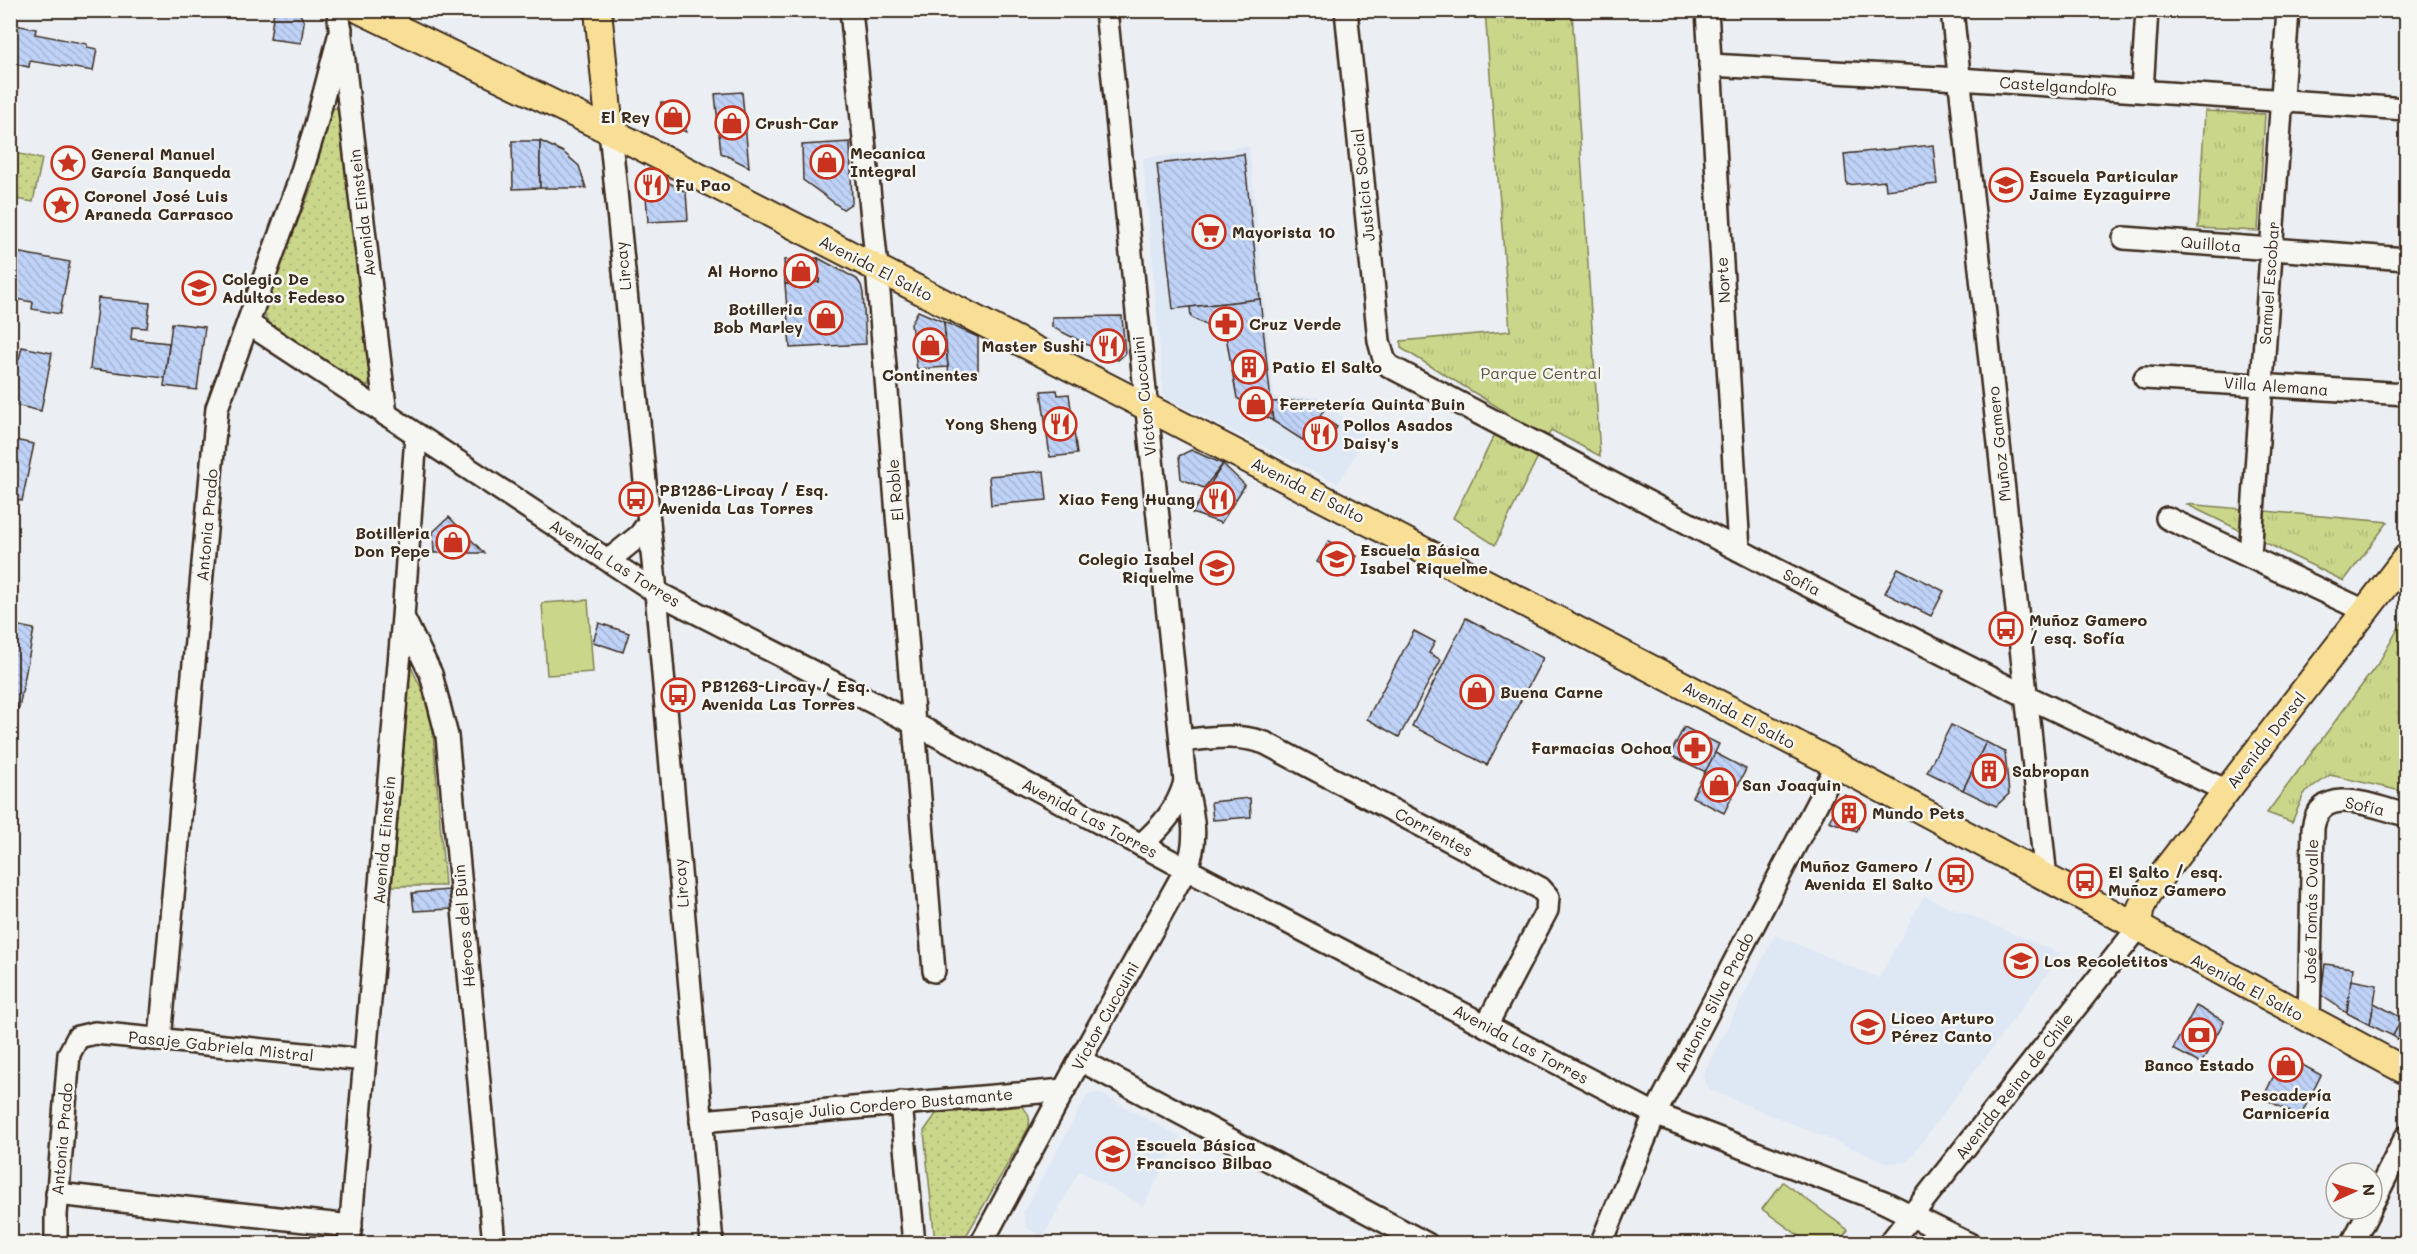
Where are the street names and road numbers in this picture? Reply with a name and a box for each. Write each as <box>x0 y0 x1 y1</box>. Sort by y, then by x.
street label: Castelgandolfo <box>1999 71 2117 100</box>
street label: Justicia Social <box>1346 128 1379 243</box>
street label: Avenida Einstein <box>343 148 380 278</box>
street label: Samuel Escobar <box>2254 221 2283 345</box>
street label: Avenida El Salto <box>816 230 937 305</box>
street label: Quillota <box>2180 231 2242 256</box>
street label: Lircay <box>609 241 636 292</box>
street label: Norte <box>1710 256 1735 304</box>
street label: Víctor Cuccuini <box>1127 335 1160 457</box>
street label: Villa Alemana <box>2223 371 2329 400</box>
street label: Muñoz Gamero <box>1982 385 2015 503</box>
street label: Avenida El Salto <box>1248 452 1369 527</box>
street label: El Roble <box>881 458 908 522</box>
street label: Antonia Prado <box>191 468 222 582</box>
street label: Avenida Las Torres <box>546 514 685 611</box>
street label: Sofía <box>1780 563 1825 600</box>
street label: Avenida El Salto <box>1679 676 1799 753</box>
street label: Avenida Dorsal <box>2221 687 2310 792</box>
street label: Avenida Las Torres <box>1019 773 1162 862</box>
street label: Avenida Einstein <box>367 775 400 905</box>
street label: Sofía <box>2343 791 2387 820</box>
street label: Corrientes <box>1392 802 1477 861</box>
street label: José Tomás Ovalle <box>2299 839 2322 983</box>
street label: Lircay <box>668 858 693 908</box>
street label: Héroes del Buin <box>448 864 479 988</box>
street label: Antonia Silva Prado <box>1669 928 1758 1075</box>
street label: Avenida El Salto <box>2187 948 2307 1025</box>
street label: Víctor Cuccuini <box>1066 958 1143 1074</box>
street label: Avenida Las Torres <box>1450 999 1593 1088</box>
street label: Avenida Reina de Chile <box>1950 1008 2077 1163</box>
street label: Pasaje Gabriela Mistral <box>127 1025 315 1066</box>
street label: Antonia Prado <box>46 1082 77 1196</box>
street label: Pasaje Julio Cordero Bustamante <box>750 1083 1014 1126</box>

